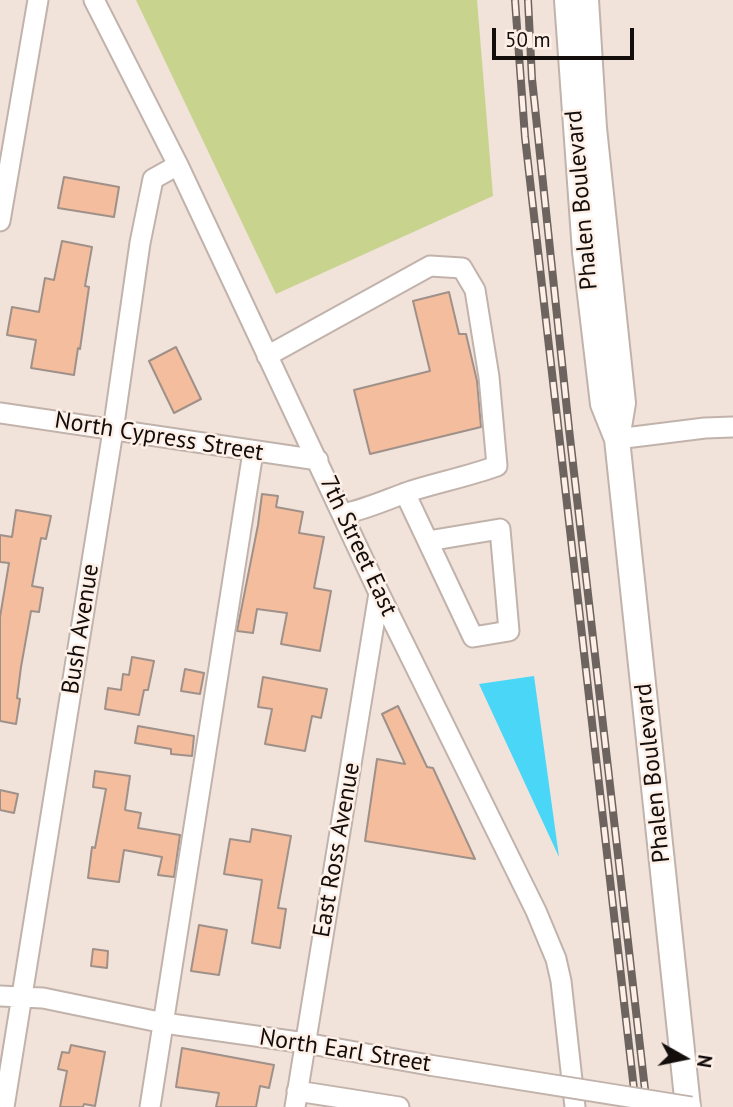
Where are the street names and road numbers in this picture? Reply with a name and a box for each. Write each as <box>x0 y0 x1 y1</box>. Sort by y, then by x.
street label: Phalen Boulevard <box>560 109 604 291</box>
street label: North Cypress Street <box>53 406 265 468</box>
street label: 7th Street East <box>313 472 403 620</box>
street label: Bush Avenue <box>56 562 106 696</box>
street label: Phalen Boulevard <box>629 682 677 864</box>
street label: East Ross Avenue <box>307 760 367 940</box>
street label: North Earl Street <box>257 1023 433 1079</box>

